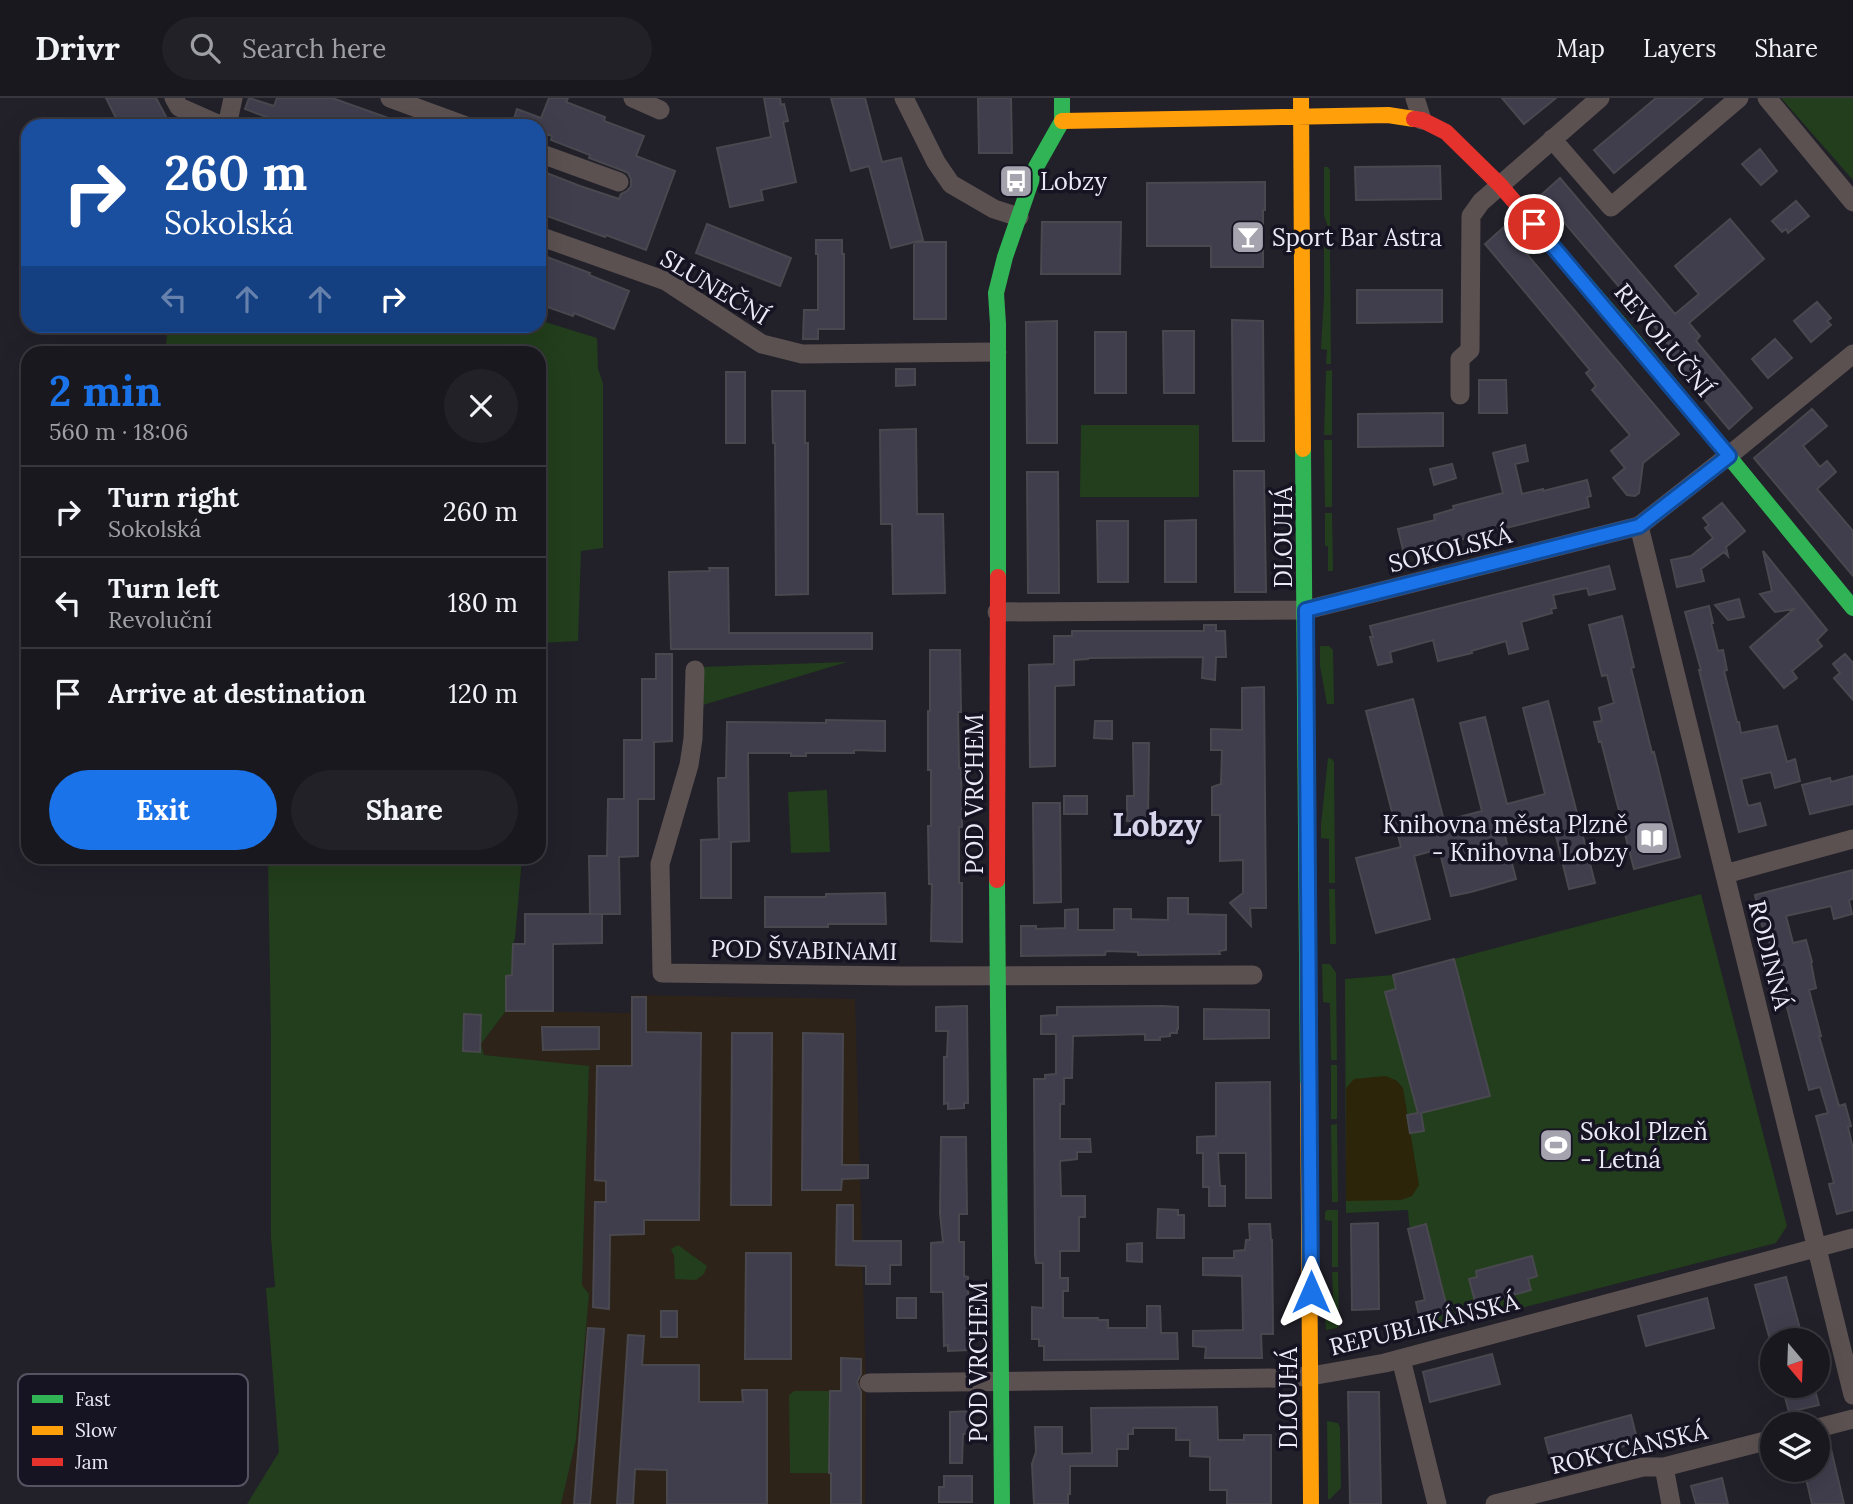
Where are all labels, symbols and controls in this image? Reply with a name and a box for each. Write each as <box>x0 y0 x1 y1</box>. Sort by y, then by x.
search box <box>162 17 652 80</box>
text: Drivr <box>35 27 120 69</box>
icon: search <box>186 29 224 67</box>
text: Search here <box>242 32 386 65</box>
text: Map <box>1556 33 1605 64</box>
text: Layers <box>1643 33 1716 64</box>
text: Share <box>1754 33 1818 64</box>
text: 260 m <box>164 141 307 203</box>
icon: right <box>49 147 140 238</box>
bus stop icon: Lobzy <box>997 162 1035 200</box>
place label: Lobzy <box>1040 166 1107 197</box>
pin <box>1504 194 1564 254</box>
text: Sokolská <box>164 202 294 243</box>
icon: arrive <box>1515 205 1553 243</box>
bar icon: Sport Bar Astra <box>1229 218 1267 256</box>
place label: Sport Bar Astra <box>1272 222 1442 253</box>
street label: SLUNEČNÍ <box>655 242 776 332</box>
street label: REVOLUČNÍ <box>1608 276 1721 403</box>
icon: left <box>155 280 193 318</box>
icon: ahead <box>228 280 266 318</box>
icon: ahead <box>301 280 339 318</box>
icon: right <box>374 280 412 318</box>
text: 2 min <box>49 364 162 418</box>
button: close <box>444 369 518 443</box>
text: 560 m · 18:06 <box>49 417 188 446</box>
text: Turn right <box>108 481 239 514</box>
street label: DLOUHÁ <box>1268 485 1299 588</box>
icon: right <box>49 493 87 531</box>
text: 260 m <box>443 495 518 528</box>
text: Sokolská <box>108 514 201 543</box>
street label: SOKOLSKÁ <box>1385 518 1516 579</box>
text: Turn left <box>108 572 219 605</box>
icon: left <box>49 584 87 622</box>
text: 180 m <box>448 586 518 619</box>
text: Revoluční <box>108 605 212 634</box>
icon: arrive <box>49 675 87 713</box>
text: Arrive at destination <box>108 677 366 710</box>
text: 120 m <box>448 677 518 710</box>
street label: POD VRCHEM <box>959 714 990 874</box>
button: Exit <box>49 770 277 850</box>
button: Share <box>291 770 518 850</box>
district label: Lobzy <box>1112 804 1202 845</box>
place label: Knihovna města Plzně - Knihovna Lobzy <box>1382 809 1628 868</box>
library icon: Knihovna města Plzně - Knihovna Lobzy <box>1633 819 1671 857</box>
street label: RODINNÁ <box>1742 897 1799 1014</box>
street label: POD ŠVABINAMI <box>710 932 898 967</box>
place label: Sokol Plzeň - Letná <box>1580 1116 1708 1175</box>
sports icon: Sokol Plzeň - Letná <box>1537 1126 1575 1164</box>
position arrow <box>1274 1255 1348 1329</box>
street label: POD VRCHEM <box>963 1282 994 1442</box>
street label: REPUBLIKÁNSKÁ <box>1326 1285 1523 1363</box>
north arrow <box>1760 1328 1830 1398</box>
map controls <box>1760 1328 1830 1482</box>
street label: DLOUHÁ <box>1273 1346 1304 1449</box>
legend <box>18 1374 248 1486</box>
text: Fast <box>75 1387 111 1411</box>
button: layers <box>1760 1412 1830 1482</box>
street label: ROKYCANSKÁ <box>1548 1415 1711 1481</box>
text: Slow <box>75 1418 118 1442</box>
text: Jam <box>74 1450 109 1474</box>

